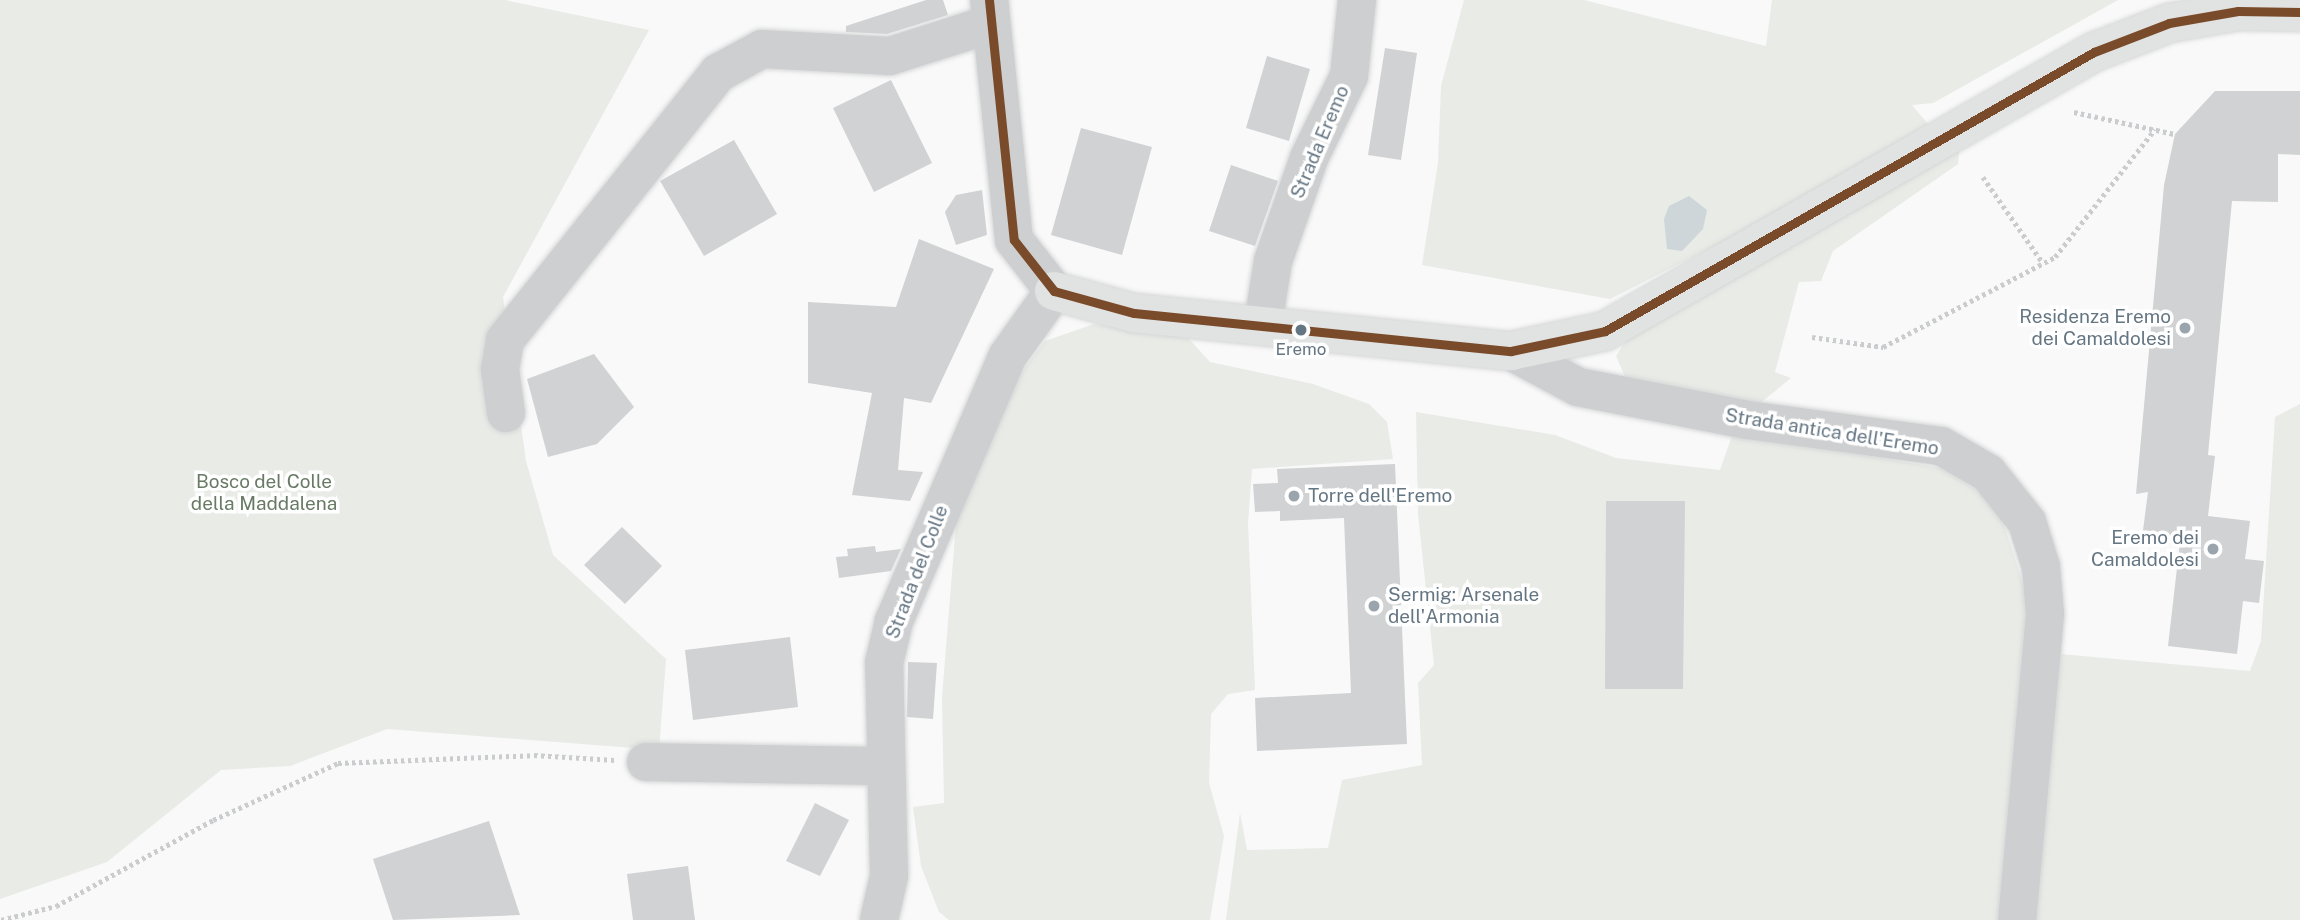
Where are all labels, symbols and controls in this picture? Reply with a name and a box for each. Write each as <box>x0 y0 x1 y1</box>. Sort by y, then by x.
street label: Strada Eremo <box>1286 82 1354 202</box>
place label: Residenza Eremo dei Camaldolesi <box>2019 306 2171 350</box>
marker: Residenza Eremo dei Camaldolesi <box>2177 320 2193 336</box>
marker: Eremo <box>1294 323 1308 337</box>
place label: Eremo <box>1276 340 1326 360</box>
street label: Strada antica dell'Eremo <box>1723 404 1941 460</box>
park label: Bosco del Colle della Maddalena <box>191 471 337 515</box>
place label: Torre dell'Eremo <box>1308 485 1453 507</box>
marker: Torre dell'Eremo <box>1286 488 1302 504</box>
street label: Strada del Colle <box>881 502 953 642</box>
place label: Eremo dei Camaldolesi <box>2091 527 2199 571</box>
marker: Eremo dei Camaldolesi <box>2205 541 2221 557</box>
place label: Sermig: Arsenale dell'Armonia <box>1388 584 1539 628</box>
marker: Sermig: Arsenale dell'Armonia <box>1366 598 1382 614</box>

